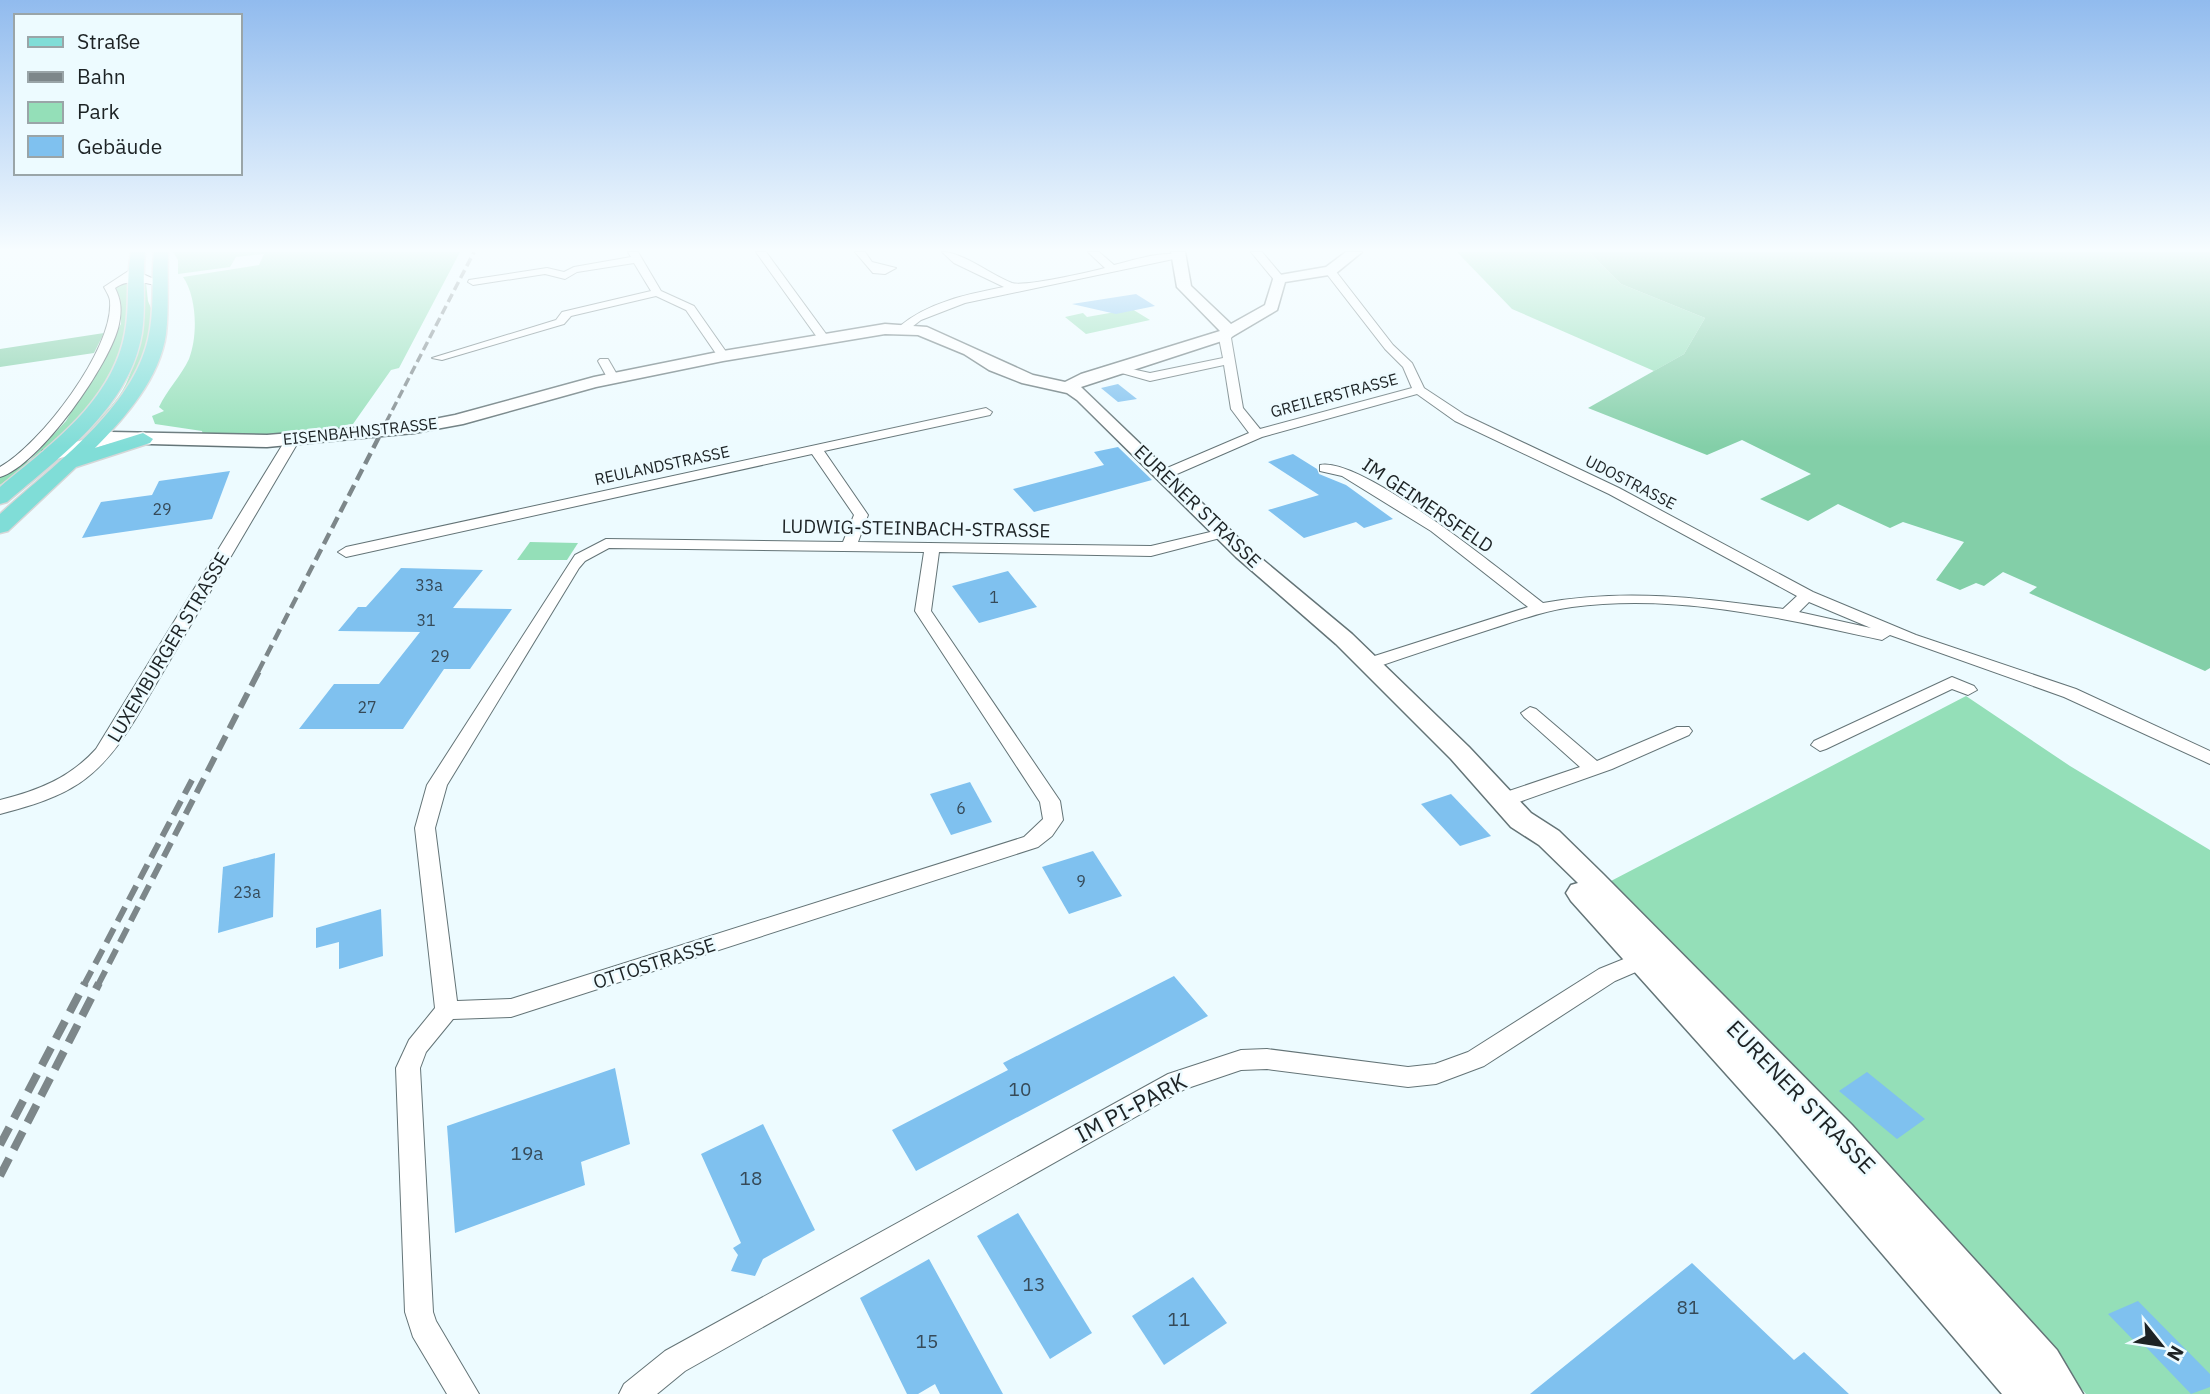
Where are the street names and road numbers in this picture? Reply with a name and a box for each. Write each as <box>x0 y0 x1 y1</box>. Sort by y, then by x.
street label: GREILERSTRASSE <box>1268 368 1400 422</box>
street label: EISENBAHNSTRASSE <box>282 413 438 449</box>
street label: EURENER STRASSE <box>1129 439 1267 573</box>
street label: REULANDSTRASSE <box>593 441 731 489</box>
street label: UDOSTRASSE <box>1582 451 1680 513</box>
street label: IM GEIMERSFELD <box>1358 452 1498 558</box>
street label: LUDWIG-STEINBACH-STRASSE <box>781 514 1051 542</box>
street label: LUXEMBURGER STRASSE <box>102 548 234 746</box>
street label: OTTOSTRASSE <box>590 932 718 994</box>
street label: EURENER STRASSE <box>1721 1013 1883 1180</box>
street label: IM PI-PARK <box>1070 1065 1192 1149</box>

